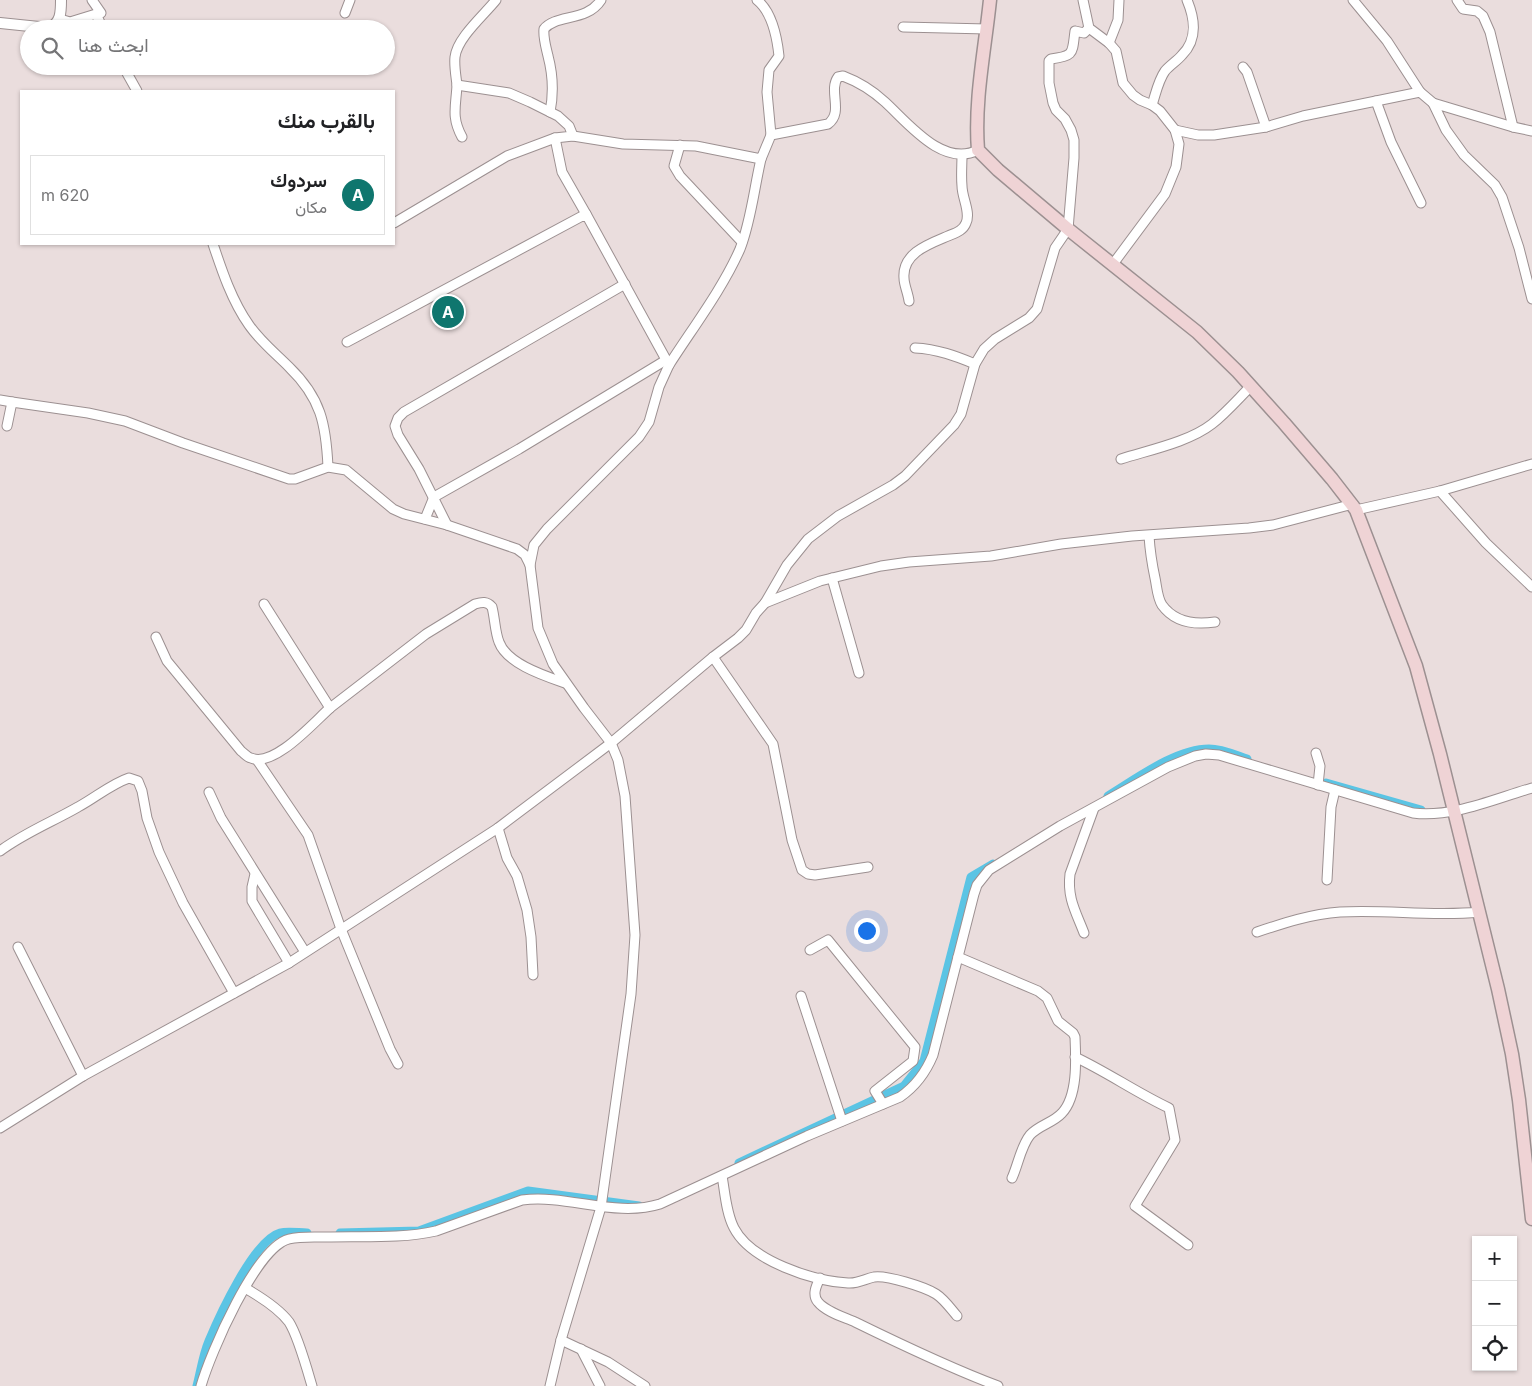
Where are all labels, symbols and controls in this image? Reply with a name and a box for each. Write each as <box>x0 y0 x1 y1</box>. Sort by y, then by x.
search box <box>20 20 395 75</box>
icon: search <box>38 34 66 62</box>
text: ابحث هنا <box>78 34 149 57</box>
text: بالقرب منك <box>278 108 375 133</box>
text: سردوك <box>270 169 327 192</box>
text: 620 m <box>41 185 89 205</box>
text: A <box>352 185 364 205</box>
text: مكان <box>295 197 327 217</box>
pin: A <box>432 293 464 331</box>
your location <box>854 918 880 944</box>
map controls <box>1472 1236 1517 1371</box>
button: + <box>1472 1236 1517 1281</box>
button: − <box>1472 1281 1517 1326</box>
button: locate <box>1472 1326 1517 1371</box>

